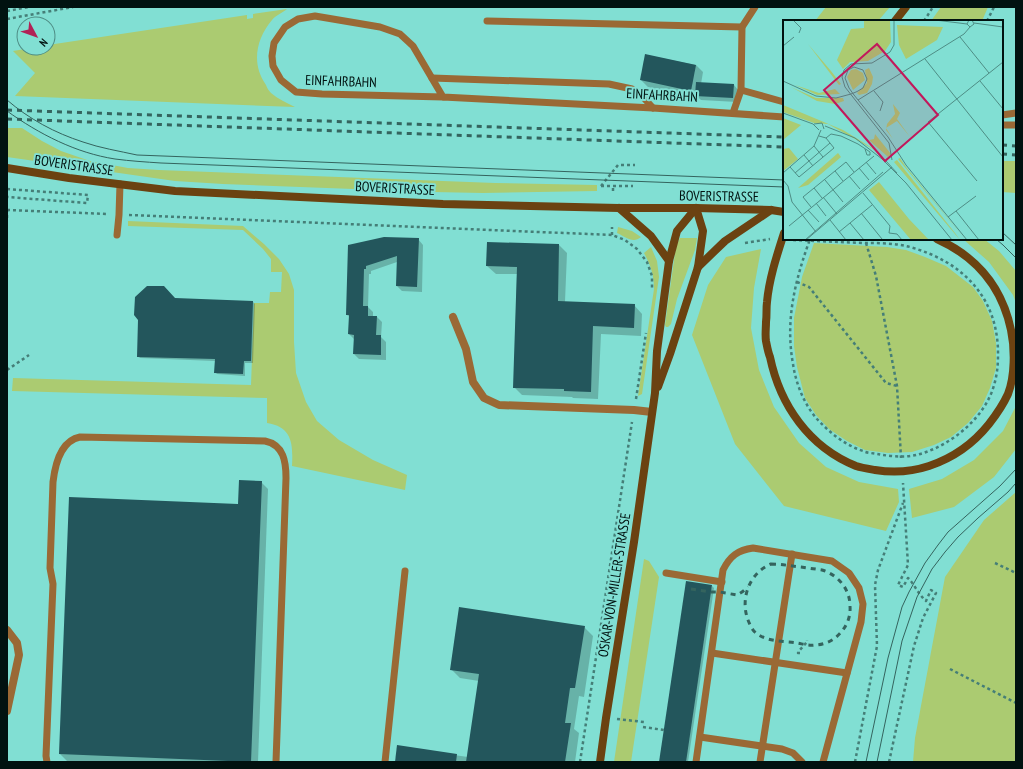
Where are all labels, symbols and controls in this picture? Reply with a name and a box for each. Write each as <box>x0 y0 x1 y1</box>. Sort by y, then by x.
north arrow <box>16 16 56 56</box>
inset map <box>783 20 1003 240</box>
text: N <box>36 36 51 49</box>
street label: EINFAHRBAHN <box>305 71 377 91</box>
street label: EINFAHRBAHN <box>626 84 698 106</box>
street label: BOVERISTRASSE <box>33 151 115 179</box>
street label: BOVERISTRASSE <box>355 177 435 199</box>
street label: BOVERISTRASSE <box>679 186 759 206</box>
street label: OSKAR-VON-MILLER-STRASSE <box>594 512 634 658</box>

